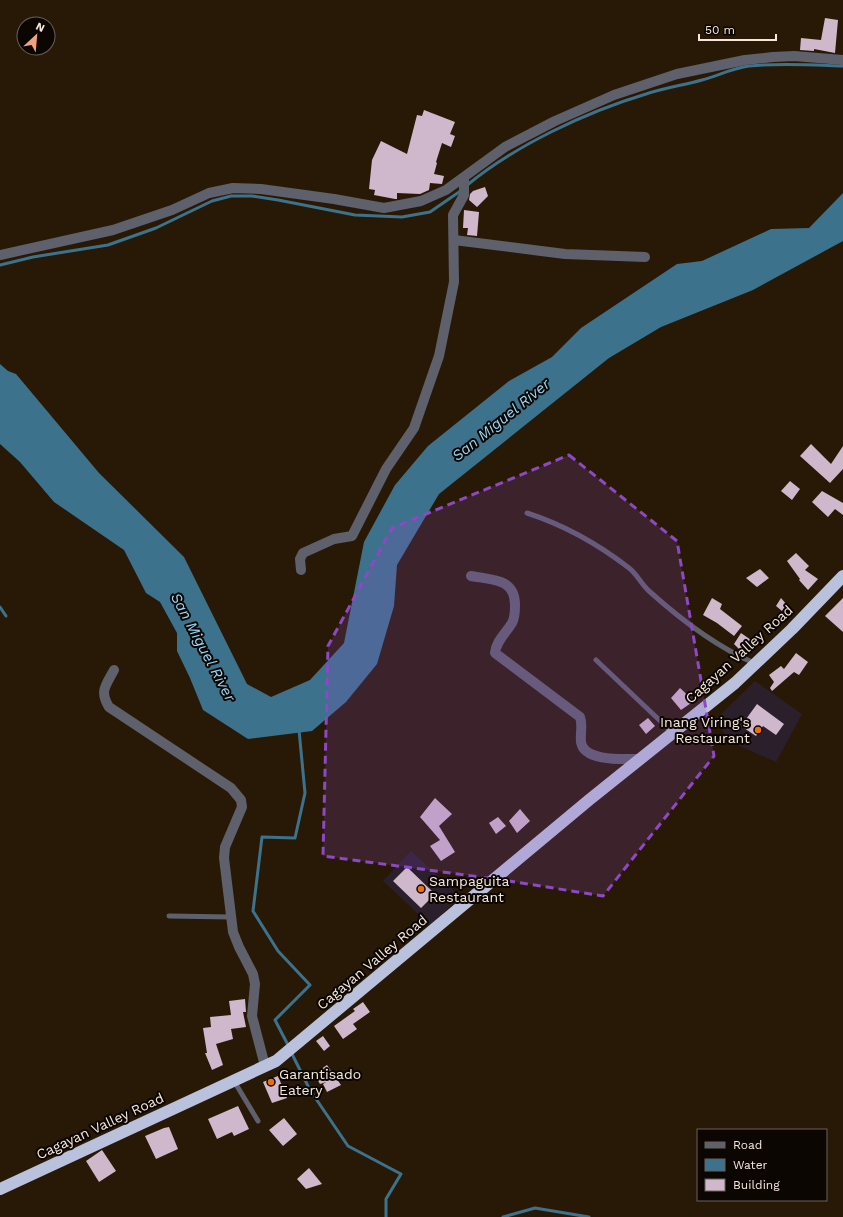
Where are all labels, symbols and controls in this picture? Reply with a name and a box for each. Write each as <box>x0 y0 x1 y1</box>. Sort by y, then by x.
north arrow <box>16 16 56 56</box>
scale bar <box>699 16 776 42</box>
text: N <box>34 20 47 35</box>
text: 50 m <box>705 23 735 37</box>
water label: San Miguel River <box>448 374 554 465</box>
water label: San Miguel River <box>167 590 240 705</box>
street label: Cagayan Valley Road <box>682 602 796 706</box>
place label: Inang Viring's Restaurant <box>660 714 750 746</box>
marker: Inang Viring's Restaurant <box>753 725 763 735</box>
place label: Sampaguita Restaurant <box>429 873 509 905</box>
marker: Sampaguita Restaurant <box>416 884 426 894</box>
street label: Cagayan Valley Road <box>314 911 430 1013</box>
place label: Garantisado Eatery <box>279 1066 361 1098</box>
marker: Garantisado Eatery <box>266 1077 276 1087</box>
street label: Cagayan Valley Road <box>34 1089 166 1163</box>
legend <box>697 1129 827 1201</box>
text: Road <box>733 1138 762 1152</box>
text: Water <box>733 1158 768 1172</box>
text: Building <box>733 1178 780 1192</box>

